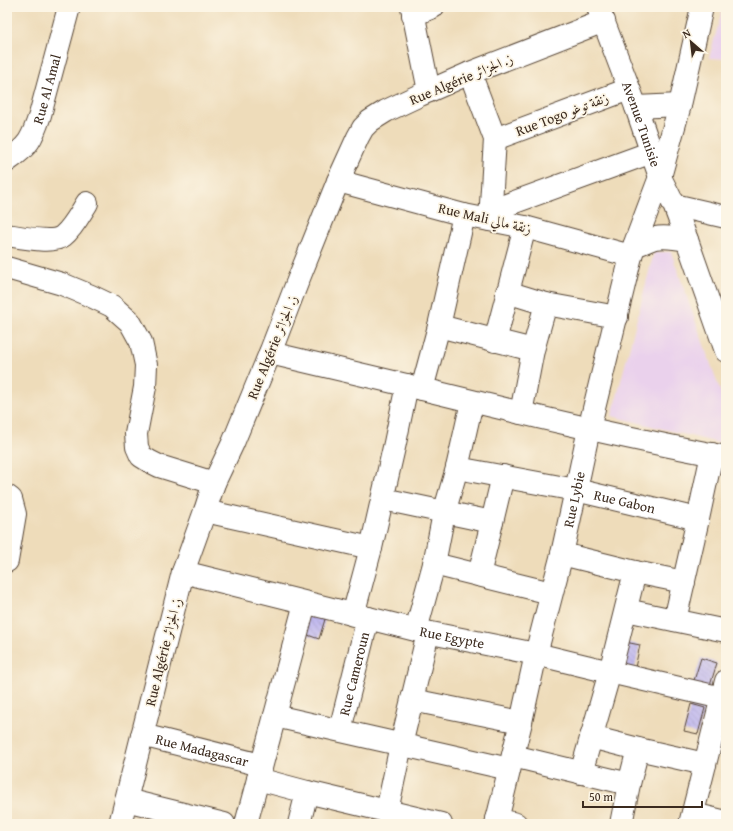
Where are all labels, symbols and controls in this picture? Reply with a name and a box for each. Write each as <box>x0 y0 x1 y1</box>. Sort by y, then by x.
north arrow <box>671 22 711 62</box>
text: N <box>679 24 694 42</box>
street label: Rue Algérie ز. الجزائر <box>406 48 516 110</box>
street label: Rue Al Amal <box>28 52 66 127</box>
street label: Avenue Tunisie <box>617 78 666 170</box>
street label: Rue Togo زنقة توغو <box>513 87 611 141</box>
street label: Rue Mali زنقة مالي <box>436 198 534 240</box>
street label: Rue Algérie ز. الجزائر <box>242 292 302 402</box>
street label: Rue Lybie <box>558 469 590 529</box>
street label: Rue Gabon <box>592 485 657 519</box>
street label: Rue Algérie ز. الجزائر <box>140 596 186 708</box>
street label: Rue Egypte <box>418 621 487 654</box>
street label: Rue Cameroun <box>334 630 374 718</box>
street label: Rue Madagascar <box>153 729 251 772</box>
scale bar <box>583 783 702 809</box>
text: 50 m <box>589 788 613 805</box>

